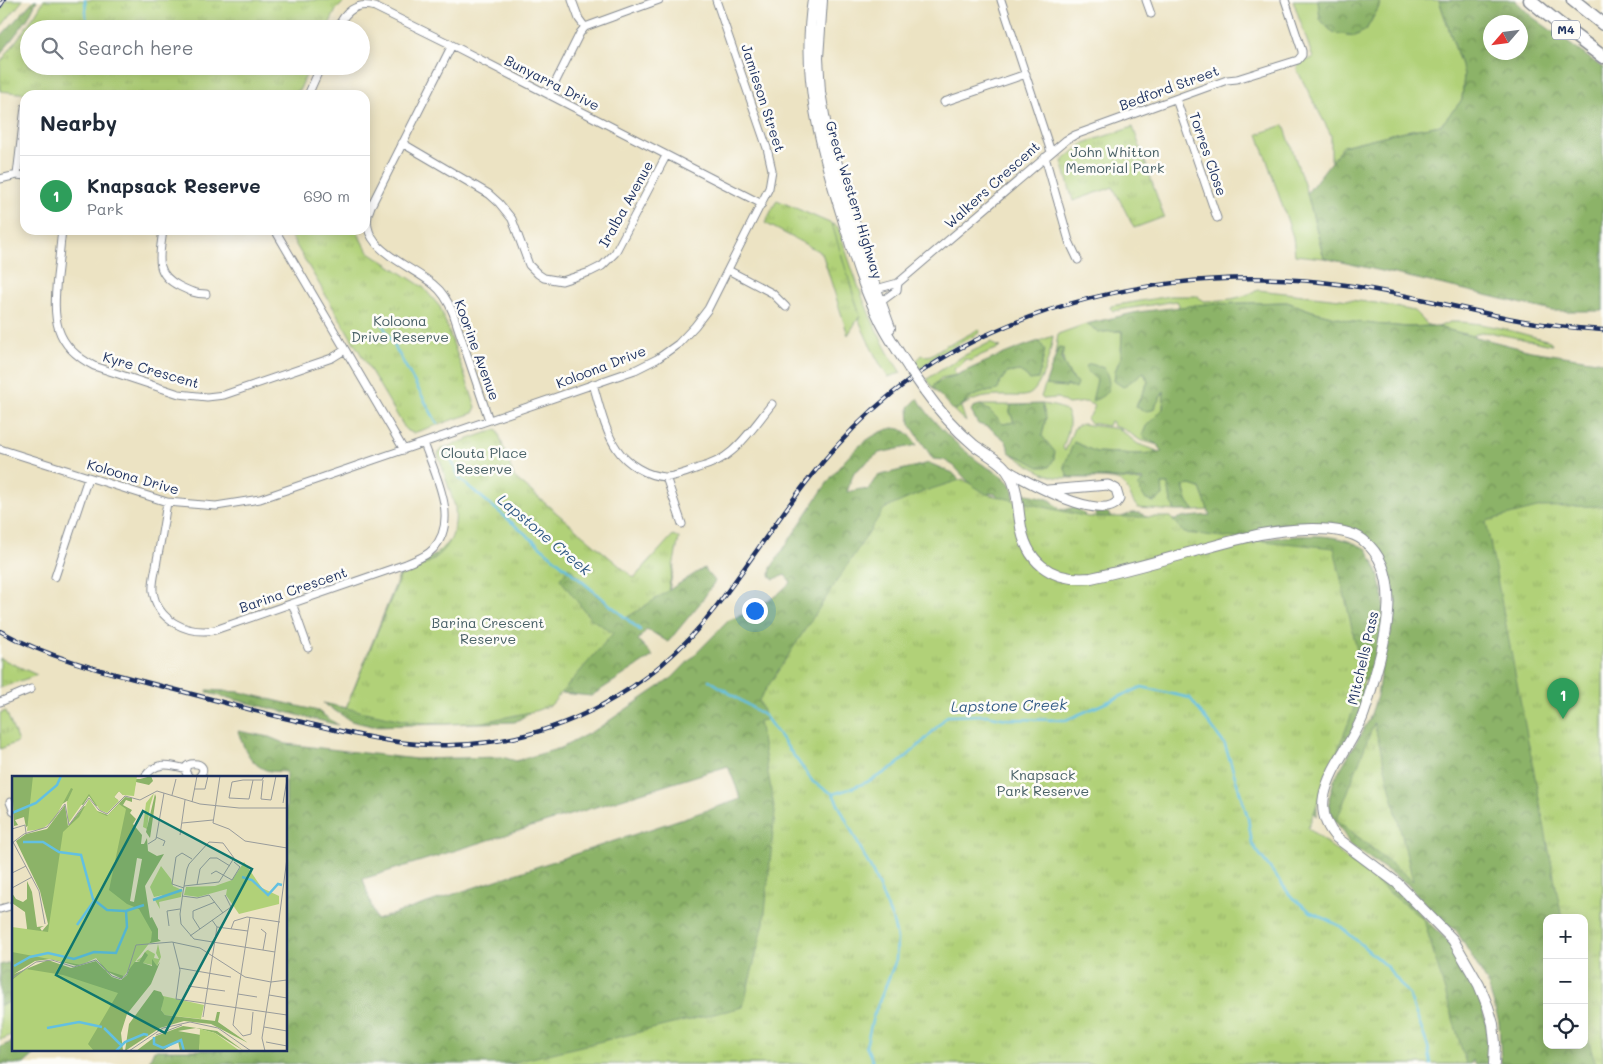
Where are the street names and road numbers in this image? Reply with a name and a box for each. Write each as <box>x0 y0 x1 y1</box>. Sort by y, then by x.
road number: M4 <box>1552 20 1580 40</box>
street label: Jamieson Street <box>737 41 790 154</box>
street label: Bunyarra Drive <box>501 50 603 115</box>
street label: Bedford Street <box>1116 61 1221 114</box>
street label: Torres Close <box>1185 109 1232 198</box>
street label: Great Western Highway <box>821 118 888 281</box>
street label: Walkers Crescent <box>940 137 1043 233</box>
street label: Iralba Avenue <box>594 157 657 250</box>
street label: Koorine Avenue <box>450 297 504 403</box>
street label: Koloona Drive <box>553 341 649 392</box>
street label: Kyre Crescent <box>101 347 201 392</box>
street label: Koloona Drive <box>85 454 181 499</box>
street label: Barina Crescent <box>236 562 349 617</box>
street label: Mitchells Pass <box>1343 609 1383 707</box>

